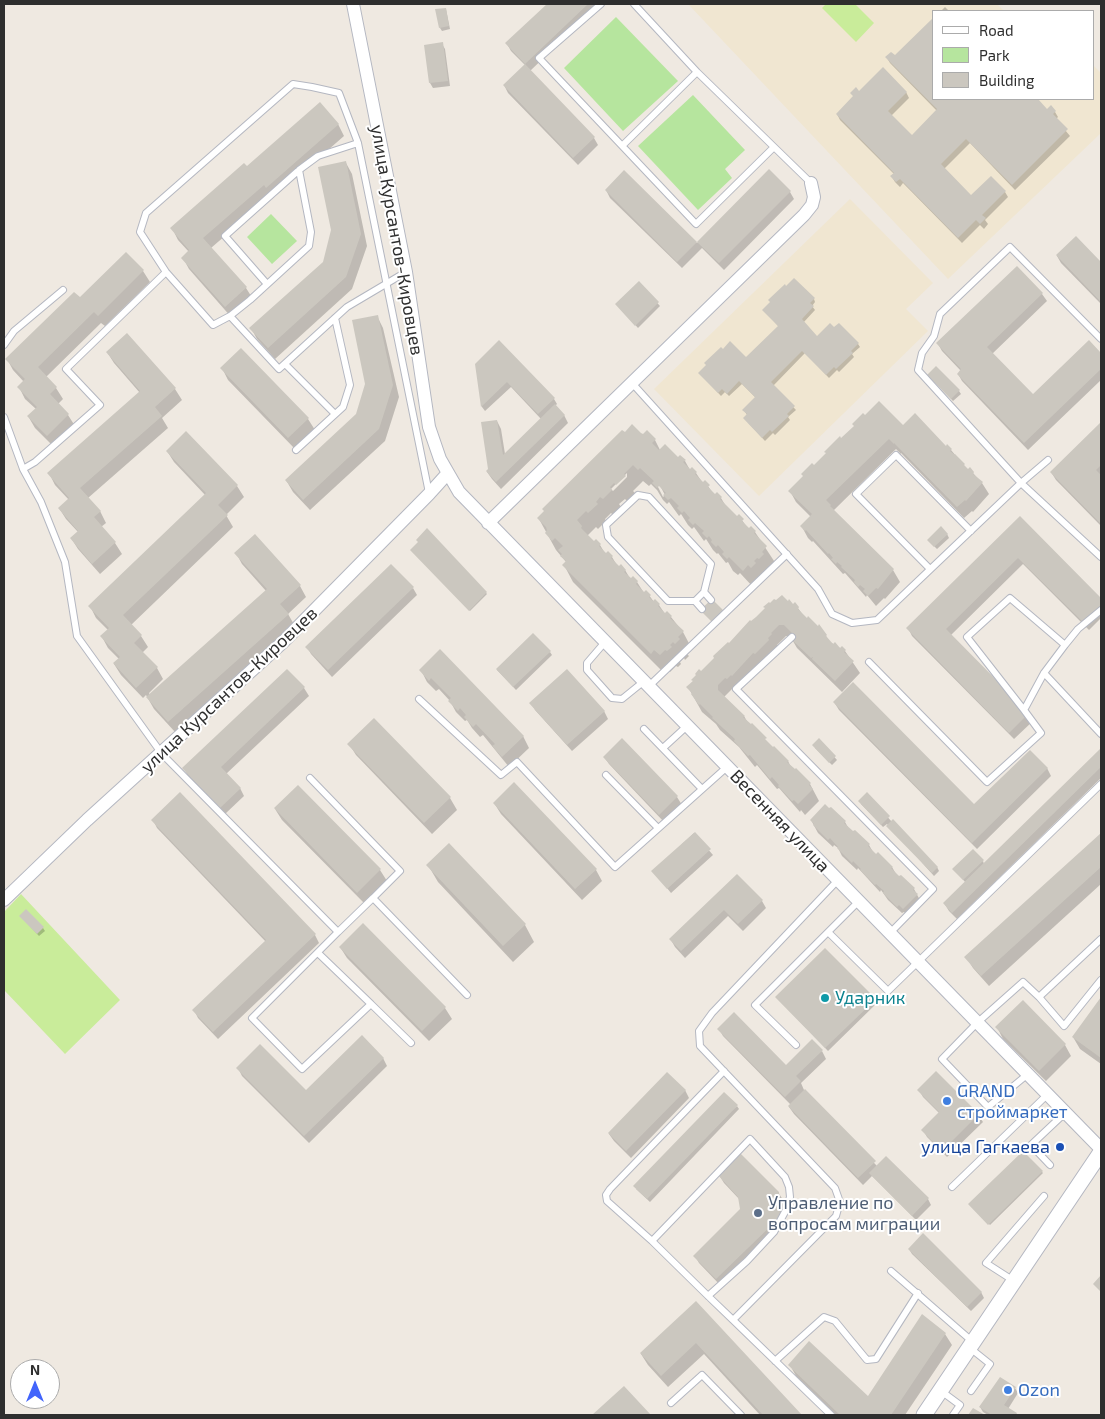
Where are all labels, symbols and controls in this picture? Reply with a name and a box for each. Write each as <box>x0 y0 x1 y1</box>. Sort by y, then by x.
legend <box>932 10 1095 100</box>
text: Road <box>979 21 1014 39</box>
text: Park <box>979 46 1010 64</box>
text: Building <box>979 71 1034 89</box>
street label: улица Курсантов-Кировцев <box>366 123 428 357</box>
street label: улица Курсантов-Кировцев <box>136 602 322 778</box>
street label: Весенняя улица <box>726 765 834 877</box>
place label: Ударник <box>835 987 905 1009</box>
marker: Ударник <box>819 992 831 1004</box>
place label: GRAND строймаркет <box>957 1080 1068 1122</box>
marker: GRAND строймаркет <box>941 1095 953 1107</box>
place label: улица Гагкаева <box>921 1136 1050 1158</box>
marker: улица Гагкаева <box>1054 1141 1066 1153</box>
place label: Управление по вопросам миграции <box>768 1192 940 1234</box>
marker: Управление по вопросам миграции <box>752 1207 764 1219</box>
north arrow <box>10 1359 60 1409</box>
text: N <box>30 1361 40 1378</box>
place label: Ozon <box>1018 1379 1060 1401</box>
marker: Ozon <box>1002 1384 1014 1396</box>

